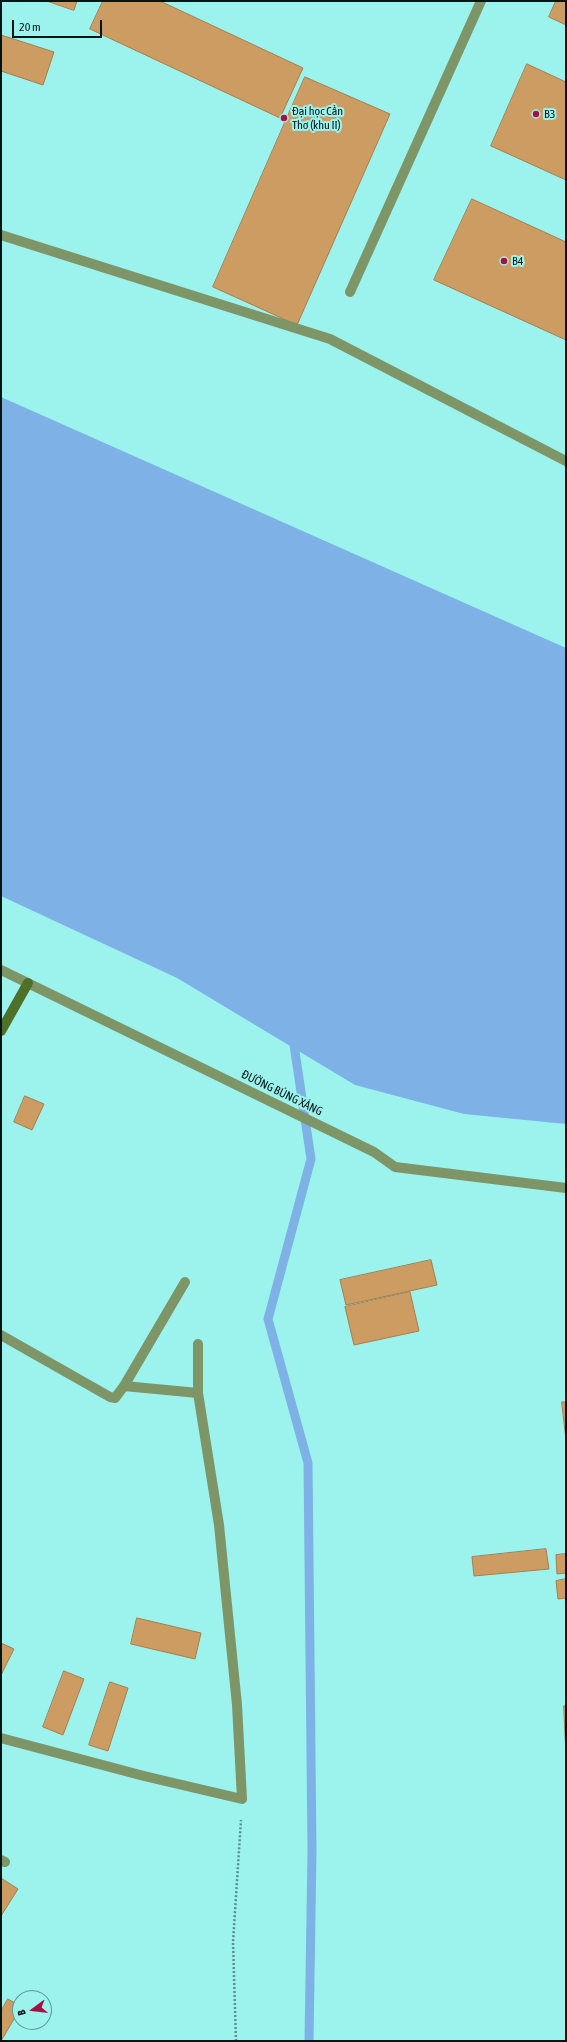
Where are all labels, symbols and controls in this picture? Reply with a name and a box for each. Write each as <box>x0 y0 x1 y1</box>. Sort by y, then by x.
scale bar <box>14 12 104 38</box>
text: 20 m <box>19 20 41 34</box>
place label: Đại học Cần Thơ (khu II) <box>292 104 343 132</box>
place label: B3 <box>544 107 555 121</box>
marker: B3 <box>531 109 541 119</box>
marker: Đại học Cần Thơ (khu II) <box>279 113 289 123</box>
place label: B4 <box>512 254 523 268</box>
marker: B4 <box>499 256 509 266</box>
street label: ĐƯỜNG BÚNG XÁNG <box>239 1067 325 1119</box>
north arrow <box>12 1990 52 2030</box>
text: B <box>15 2009 28 2017</box>

